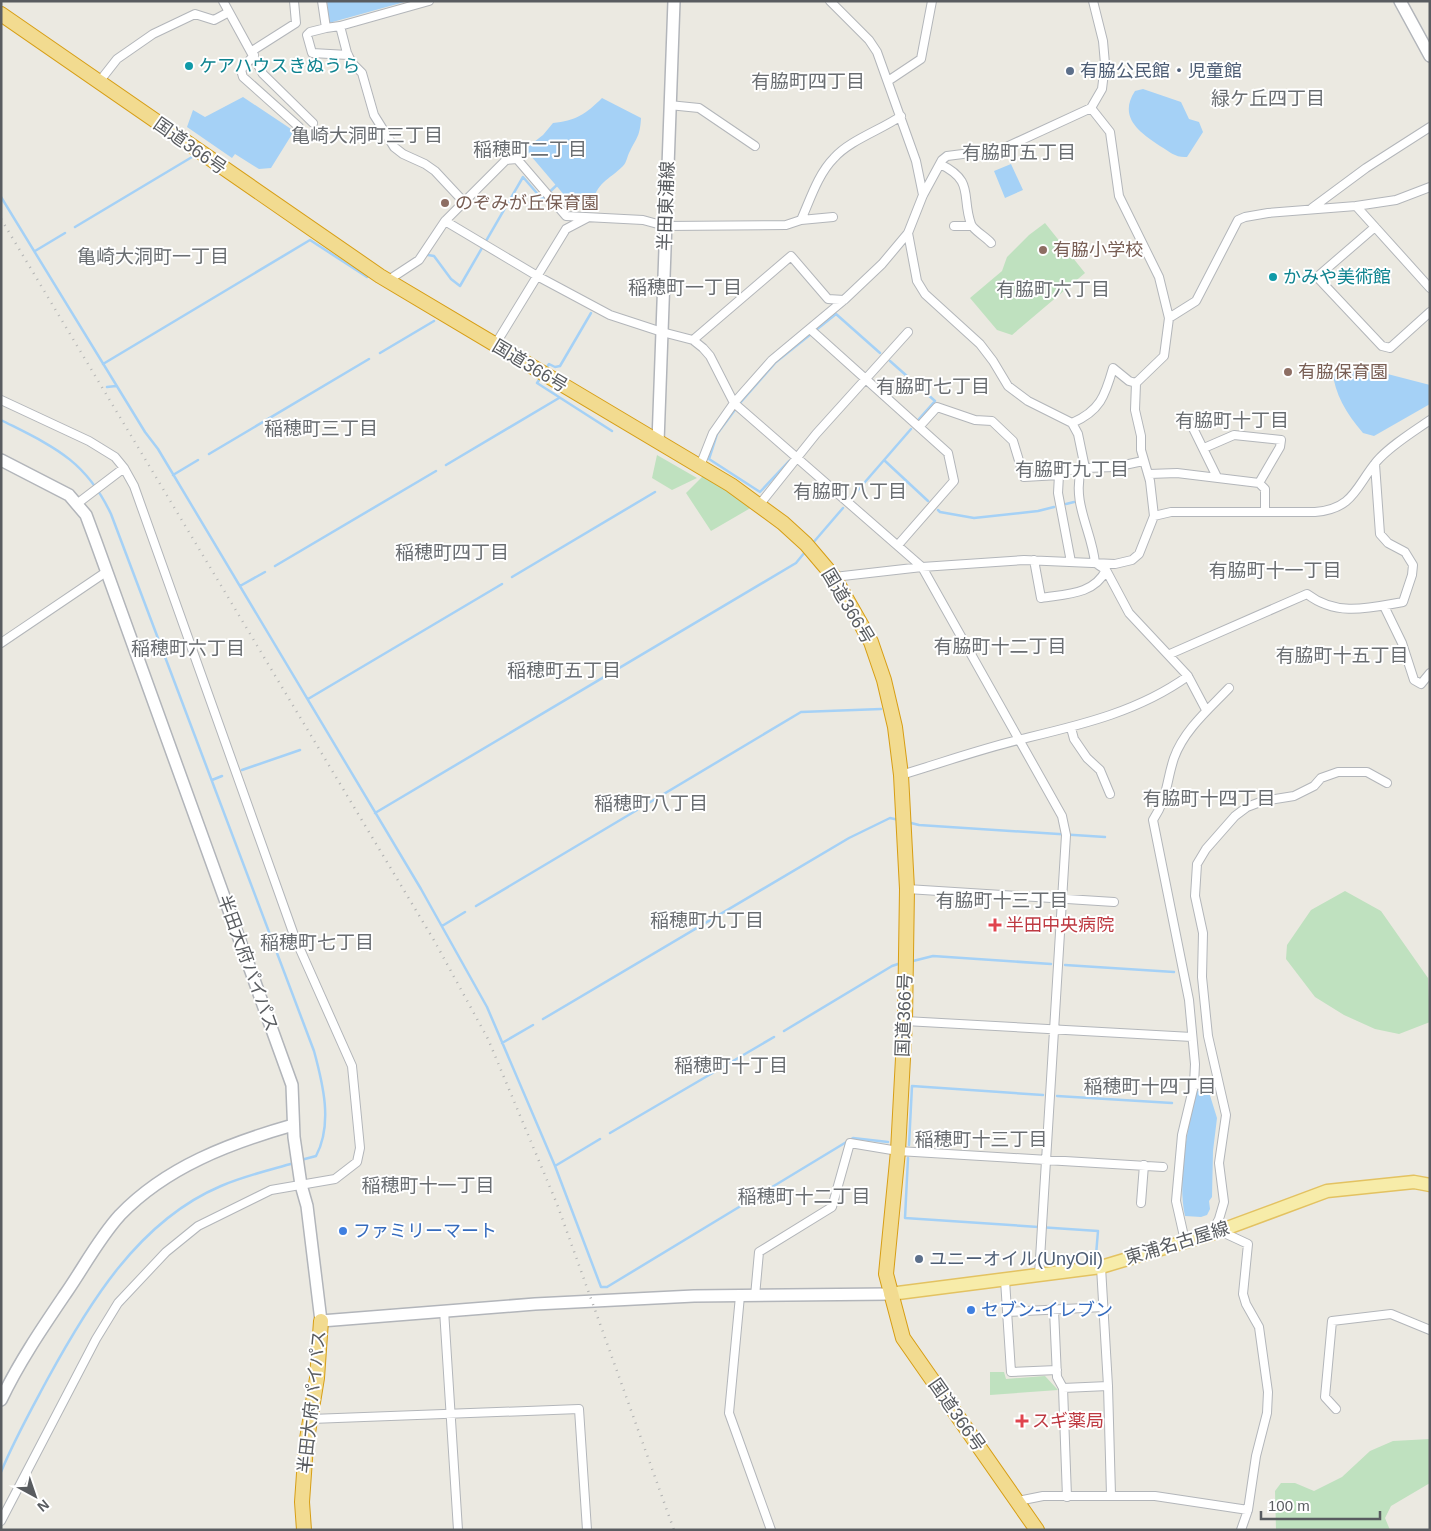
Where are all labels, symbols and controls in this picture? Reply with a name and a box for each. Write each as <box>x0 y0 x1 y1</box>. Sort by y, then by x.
place label: ケアハウスきぬうら <box>199 56 360 76</box>
marker: ケアハウスきぬうら <box>183 60 195 72</box>
place label: 有脇公民館・児童館 <box>1080 61 1242 81</box>
marker: 有脇公民館・児童館 <box>1064 65 1076 77</box>
district label: 有脇町四丁目 <box>751 71 865 92</box>
district label: 緑ケ丘四丁目 <box>1211 88 1325 109</box>
street label: 国道366号 <box>150 114 230 178</box>
district label: 亀崎大洞町三丁目 <box>291 125 443 146</box>
district label: 稲穂町二丁目 <box>473 139 587 160</box>
district label: 有脇町五丁目 <box>962 142 1076 163</box>
street label: 半田東浦線 <box>654 161 678 251</box>
place label: のぞみが丘保育園 <box>455 193 599 213</box>
marker: のぞみが丘保育園 <box>439 197 451 209</box>
place label: 有脇小学校 <box>1053 240 1143 260</box>
marker: 有脇小学校 <box>1037 244 1049 256</box>
district label: 亀崎大洞町一丁目 <box>77 246 229 267</box>
place label: かみや美術館 <box>1283 267 1391 287</box>
marker: かみや美術館 <box>1267 271 1279 283</box>
district label: 稲穂町一丁目 <box>628 277 742 298</box>
district label: 有脇町六丁目 <box>996 279 1110 300</box>
street label: 国道366号 <box>489 336 571 396</box>
place label: 有脇保育園 <box>1298 362 1388 382</box>
marker: 有脇保育園 <box>1282 366 1294 378</box>
district label: 有脇町七丁目 <box>876 376 990 397</box>
district label: 有脇町十丁目 <box>1175 410 1289 431</box>
district label: 稲穂町三丁目 <box>264 418 378 439</box>
district label: 有脇町九丁目 <box>1015 459 1129 480</box>
district label: 有脇町八丁目 <box>793 481 907 502</box>
district label: 稲穂町四丁目 <box>395 542 509 563</box>
district label: 有脇町十一丁目 <box>1208 560 1342 581</box>
street label: 国道366号 <box>818 565 878 647</box>
district label: 有脇町十二丁目 <box>933 636 1067 657</box>
district label: 稲穂町六丁目 <box>131 638 245 659</box>
district label: 有脇町十五丁目 <box>1275 645 1409 666</box>
district label: 稲穂町五丁目 <box>507 660 621 681</box>
district label: 有脇町十四丁目 <box>1142 788 1276 809</box>
district label: 稲穂町八丁目 <box>594 793 708 814</box>
district label: 有脇町十三丁目 <box>935 890 1069 911</box>
street label: 半田大府パイパス <box>214 892 282 1034</box>
district label: 稲穂町九丁目 <box>650 910 764 931</box>
place label: 半田中央病院 <box>1006 915 1114 935</box>
marker: 半田中央病院 <box>988 918 1002 932</box>
district label: 稲穂町七丁目 <box>260 932 374 953</box>
street label: 国道366号 <box>893 973 915 1057</box>
district label: 稲穂町十丁目 <box>674 1055 788 1076</box>
district label: 稲穂町十四丁目 <box>1083 1076 1217 1097</box>
district label: 稲穂町十三丁目 <box>914 1129 1048 1150</box>
district label: 稲穂町十一丁目 <box>361 1175 495 1196</box>
district label: 稲穂町十二丁目 <box>737 1186 871 1207</box>
street label: 東浦名古屋線 <box>1122 1218 1232 1268</box>
place label: ファミリーマート <box>353 1221 497 1241</box>
marker: ファミリーマート <box>337 1225 349 1237</box>
place label: ユニーオイル(UnyOil) <box>929 1249 1103 1269</box>
marker: ユニーオイル(UnyOil) <box>913 1253 925 1265</box>
place label: セブン-イレブン <box>981 1300 1113 1320</box>
marker: セブン-イレブン <box>965 1304 977 1316</box>
street label: 半田大府パイパス <box>295 1330 329 1474</box>
street label: 国道366号 <box>925 1375 989 1455</box>
place label: スギ薬局 <box>1032 1411 1104 1431</box>
marker: スギ薬局 <box>1016 1415 1028 1427</box>
north arrow <box>10 1471 60 1521</box>
scale bar <box>1261 1488 1380 1520</box>
text: N <box>34 1497 52 1515</box>
text: 100 m <box>1268 1497 1310 1514</box>

